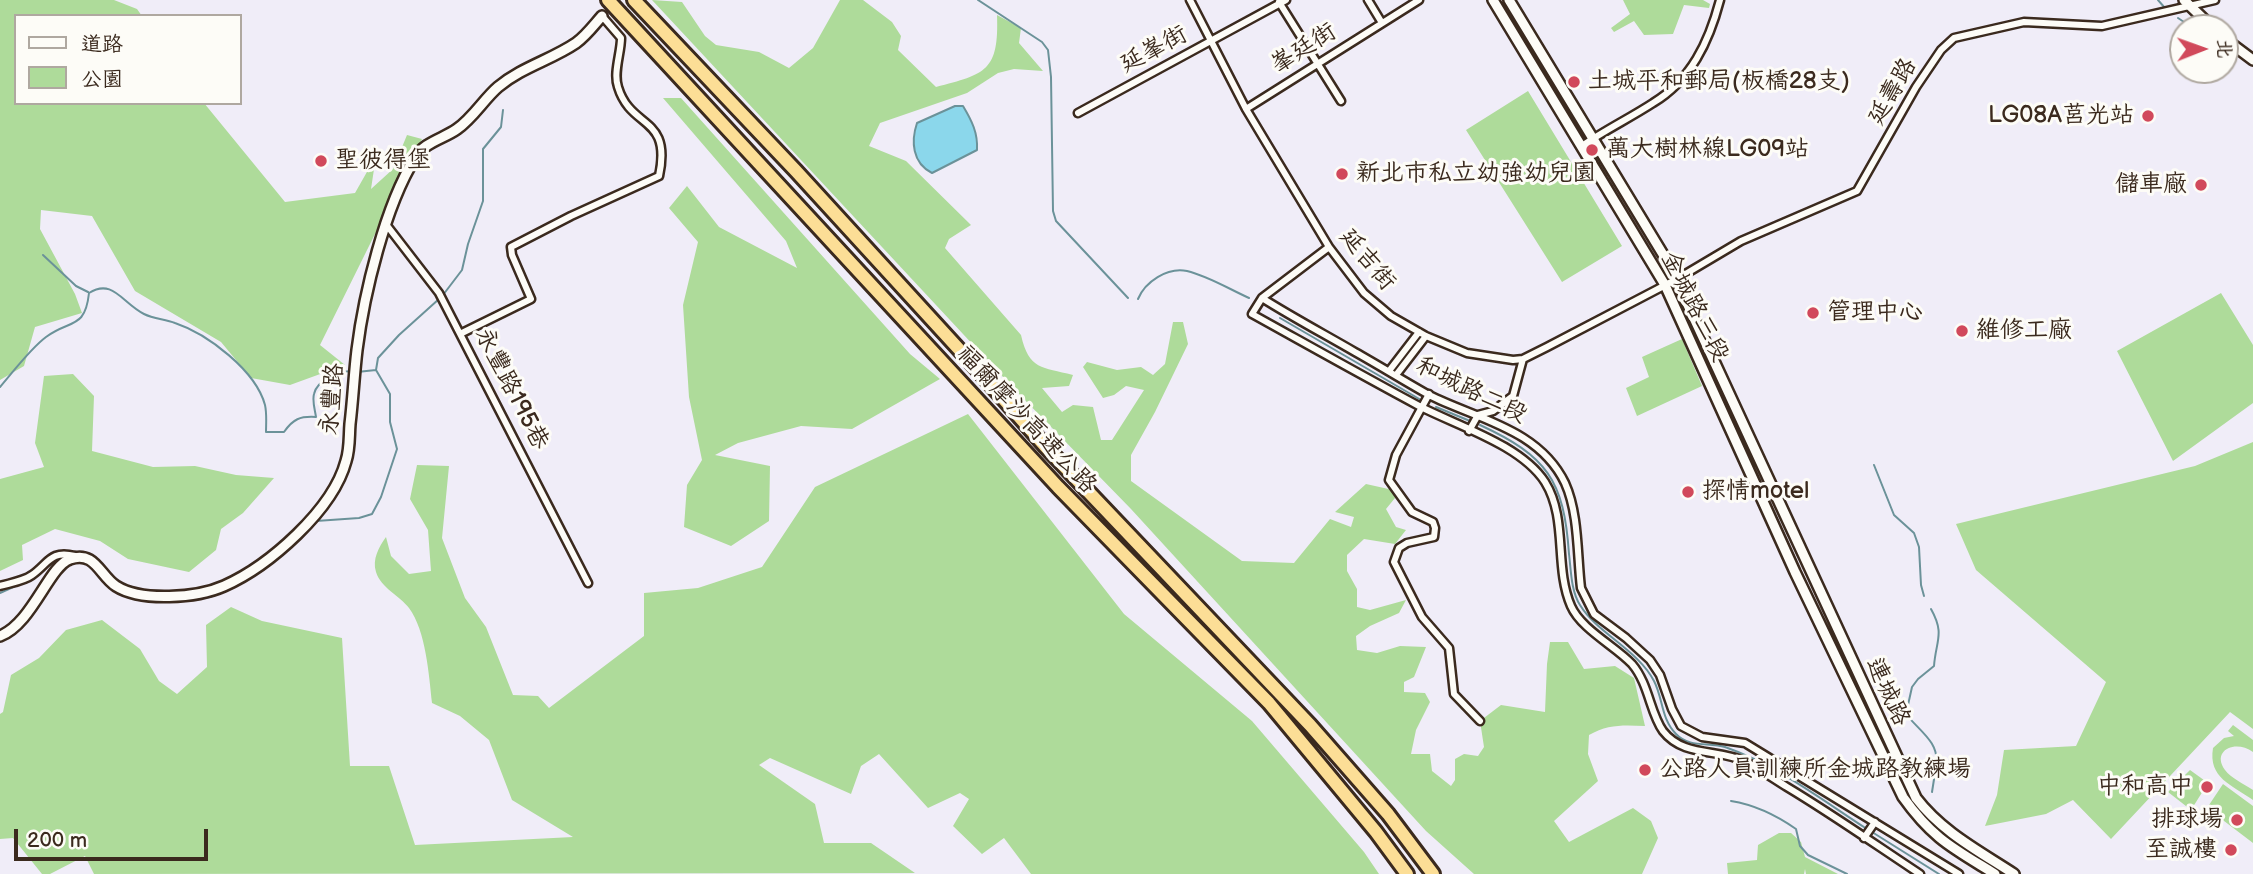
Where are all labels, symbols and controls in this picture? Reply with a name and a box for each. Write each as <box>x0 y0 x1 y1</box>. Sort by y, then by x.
legend <box>14 14 242 105</box>
north arrow <box>2169 14 2239 84</box>
street label: 峯廷街 <box>1266 18 1342 80</box>
street label: 延峯街 <box>1115 20 1193 80</box>
text: 道路 <box>81 32 123 57</box>
text: 北 <box>2212 39 2235 58</box>
street label: 延壽路 <box>1863 54 1923 130</box>
text: 公園 <box>81 67 123 92</box>
place label: 土城平和郵局(板橋28支) <box>1588 68 1850 96</box>
marker: 土城平和郵局(板橋28支) <box>1566 74 1582 90</box>
place label: LG08A莒光站 <box>1988 102 2134 130</box>
marker: LG08A莒光站 <box>2140 108 2156 124</box>
place label: 萬大樹林線LG09站 <box>1606 136 1809 164</box>
marker: 萬大樹林線LG09站 <box>1584 142 1600 158</box>
place label: 聖彼得堡 <box>335 147 431 175</box>
marker: 聖彼得堡 <box>313 153 329 169</box>
place label: 新北市私立幼強幼兒園 <box>1356 160 1596 188</box>
marker: 新北市私立幼強幼兒園 <box>1334 166 1350 182</box>
place label: 儲車廠 <box>2115 171 2187 199</box>
marker: 儲車廠 <box>2193 177 2209 193</box>
street label: 延吉街 <box>1333 223 1401 297</box>
street label: 金城路三段 <box>1654 247 1734 367</box>
place label: 管理中心 <box>1827 299 1923 327</box>
marker: 管理中心 <box>1805 305 1821 321</box>
place label: 維修工廠 <box>1976 317 2072 345</box>
street label: 永豐路195巷 <box>468 323 554 455</box>
marker: 維修工廠 <box>1954 323 1970 339</box>
street label: 福爾摩沙高速公路 <box>950 340 1102 500</box>
street label: 和城路二段 <box>1411 352 1531 430</box>
street label: 永豐路 <box>316 362 350 436</box>
place label: 探情motel <box>1702 478 1809 506</box>
marker: 探情motel <box>1680 484 1696 500</box>
street label: 連城路 <box>1859 653 1915 731</box>
place label: 公路人員訓練所金城路教練場 <box>1659 756 1971 784</box>
marker: 公路人員訓練所金城路教練場 <box>1637 762 1653 778</box>
place label: 中和高中 <box>2097 773 2193 801</box>
marker: 中和高中 <box>2199 779 2215 795</box>
place label: 排球場 <box>2151 806 2223 834</box>
marker: 排球場 <box>2229 812 2245 828</box>
scale bar <box>18 814 212 858</box>
text: 200 m <box>27 828 87 853</box>
place label: 至誠樓 <box>2145 836 2217 864</box>
marker: 至誠樓 <box>2223 842 2239 858</box>

